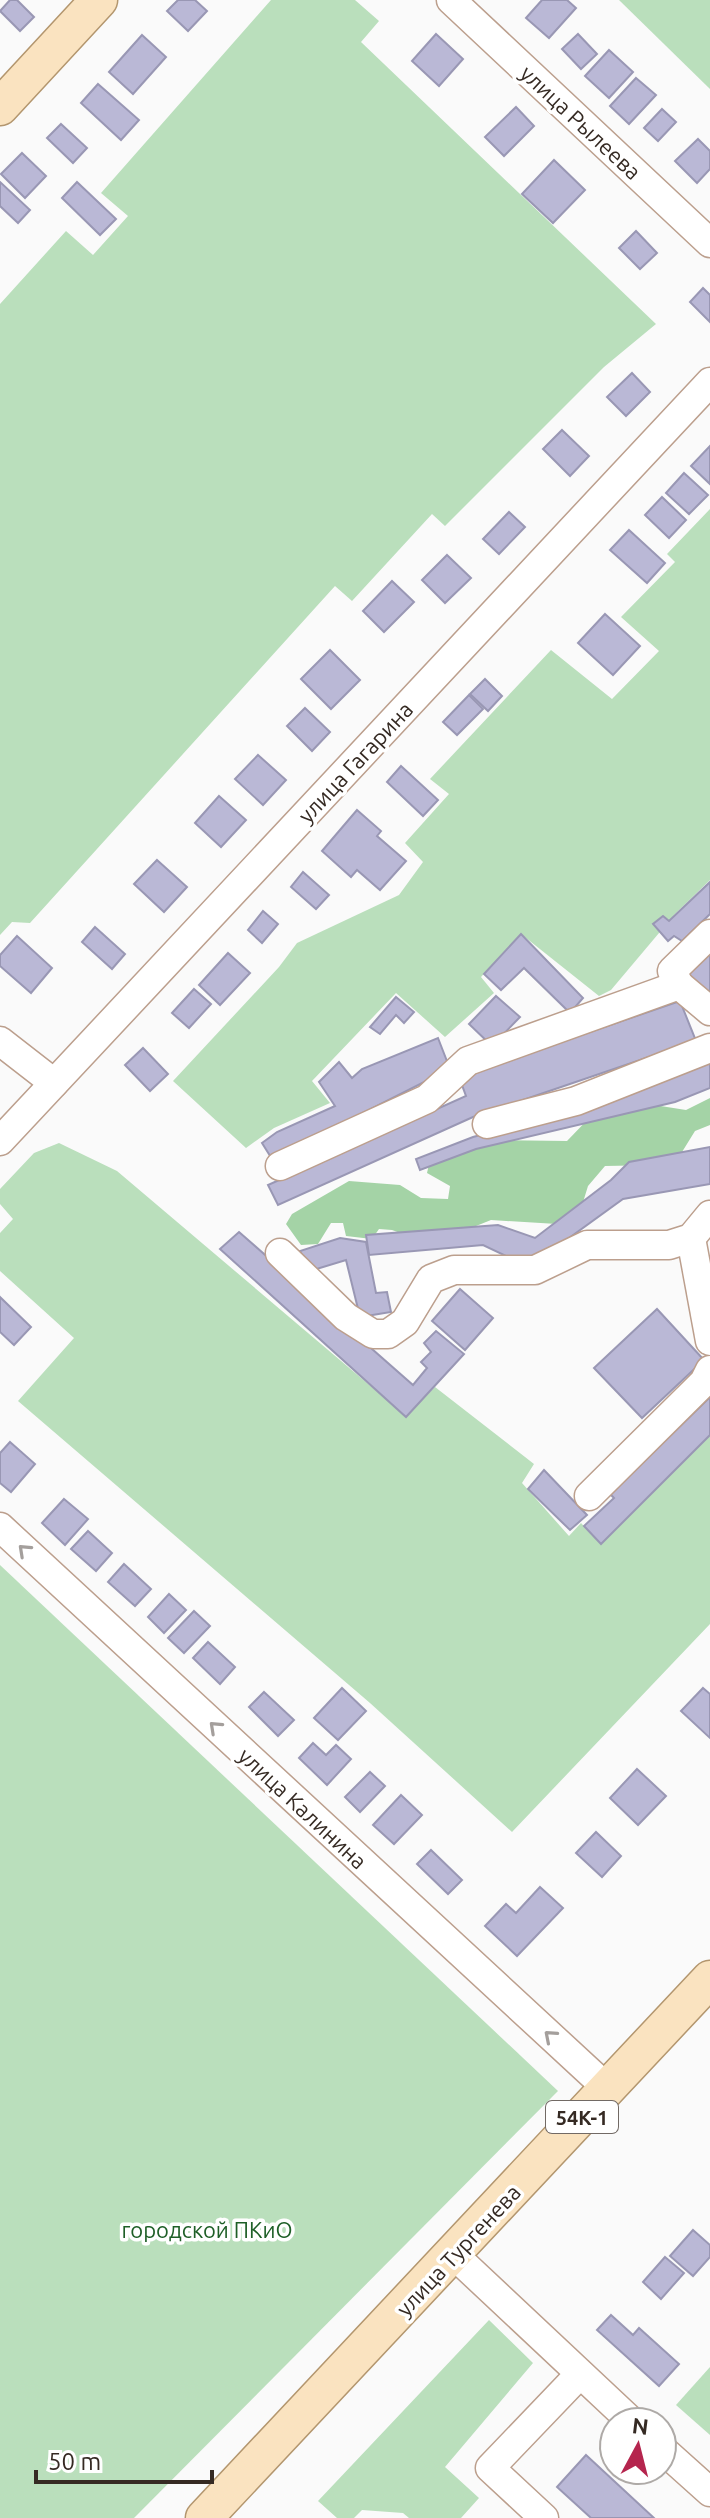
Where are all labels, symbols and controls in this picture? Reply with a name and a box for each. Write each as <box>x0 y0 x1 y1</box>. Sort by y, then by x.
street label: улица Рылеева <box>516 60 646 184</box>
street label: улица Гагарина <box>293 696 417 828</box>
one-way arrow <box>19 1545 34 1559</box>
one-way arrow <box>210 1721 224 1736</box>
street label: улица Калинина <box>234 1742 372 1874</box>
one-way arrow <box>545 2031 560 2046</box>
road number: 54К-1 <box>546 2101 618 2133</box>
street label: улица Тургенева <box>391 2179 525 2321</box>
park label: городской ПКиО <box>121 2217 293 2242</box>
north arrow <box>598 2406 678 2486</box>
text: N <box>631 2412 650 2439</box>
scale bar <box>36 2434 212 2484</box>
text: 50 m <box>48 2448 101 2475</box>

